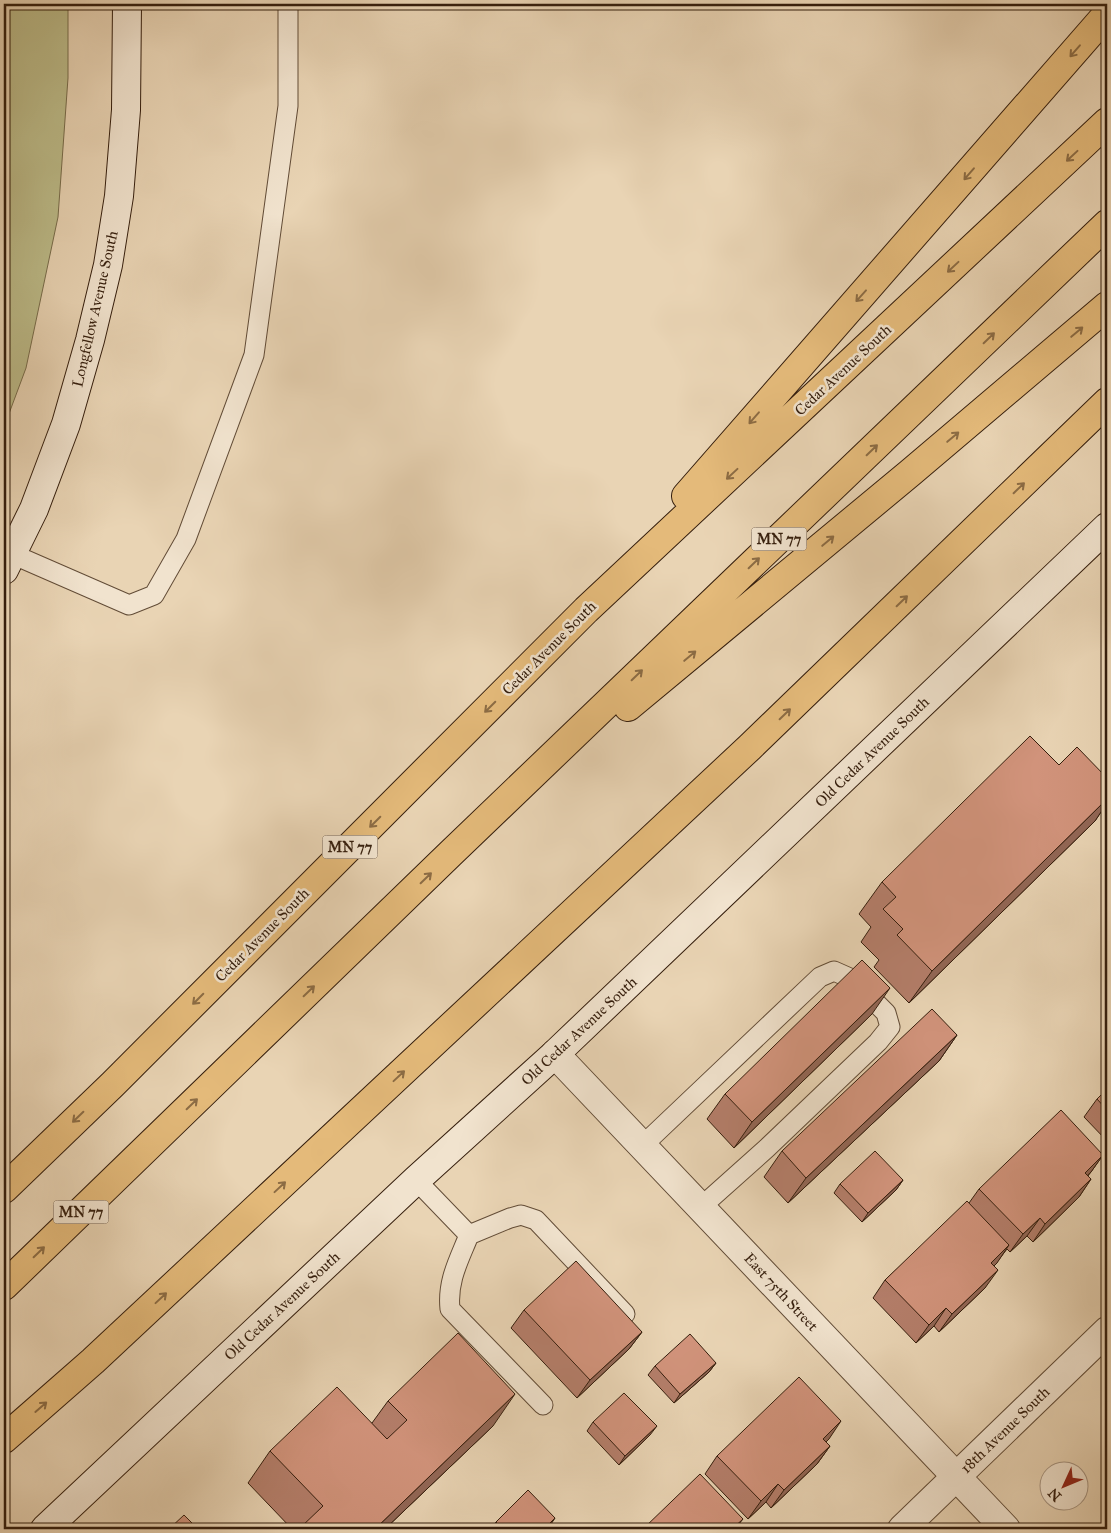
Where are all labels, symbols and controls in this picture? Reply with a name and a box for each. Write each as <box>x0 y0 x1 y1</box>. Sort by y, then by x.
one-way arrow <box>1070 45 1081 58</box>
one-way arrow <box>1065 150 1078 162</box>
one-way arrow <box>964 167 975 180</box>
street label: Longfellow Avenue South <box>68 228 122 389</box>
one-way arrow <box>947 261 959 273</box>
one-way arrow <box>855 289 867 302</box>
street label: Cedar Avenue South <box>791 320 895 419</box>
one-way arrow <box>1070 326 1083 337</box>
one-way arrow <box>983 332 995 344</box>
one-way arrow <box>748 411 759 424</box>
one-way arrow <box>946 431 959 442</box>
one-way arrow <box>865 444 878 456</box>
one-way arrow <box>726 468 739 480</box>
one-way arrow <box>1012 482 1025 494</box>
road number: MN 77 <box>752 528 806 550</box>
one-way arrow <box>822 535 835 546</box>
one-way arrow <box>748 557 761 569</box>
one-way arrow <box>896 595 908 607</box>
street label: Cedar Avenue South <box>498 597 600 699</box>
one-way arrow <box>683 650 696 661</box>
one-way arrow <box>631 669 643 681</box>
street label: Old Cedar Avenue South <box>811 692 933 811</box>
one-way arrow <box>484 701 496 713</box>
one-way arrow <box>779 707 791 720</box>
one-way arrow <box>369 816 381 828</box>
road number: MN 77 <box>322 836 378 859</box>
one-way arrow <box>420 872 432 884</box>
street label: Cedar Avenue South <box>211 884 313 986</box>
street label: Old Cedar Avenue South <box>517 972 641 1089</box>
one-way arrow <box>303 985 315 997</box>
one-way arrow <box>192 992 204 1005</box>
one-way arrow <box>392 1070 405 1082</box>
one-way arrow <box>186 1098 199 1110</box>
one-way arrow <box>72 1111 84 1124</box>
one-way arrow <box>273 1181 286 1193</box>
road number: MN 77 <box>54 1200 108 1224</box>
one-way arrow <box>33 1246 45 1258</box>
street label: Old Cedar Avenue South <box>220 1247 344 1364</box>
street label: East 75th Street <box>740 1249 822 1335</box>
one-way arrow <box>155 1292 167 1304</box>
street label: 18th Avenue South <box>957 1382 1054 1477</box>
one-way arrow <box>34 1401 47 1413</box>
north arrow <box>1038 1460 1088 1510</box>
text: N <box>1045 1484 1065 1505</box>

